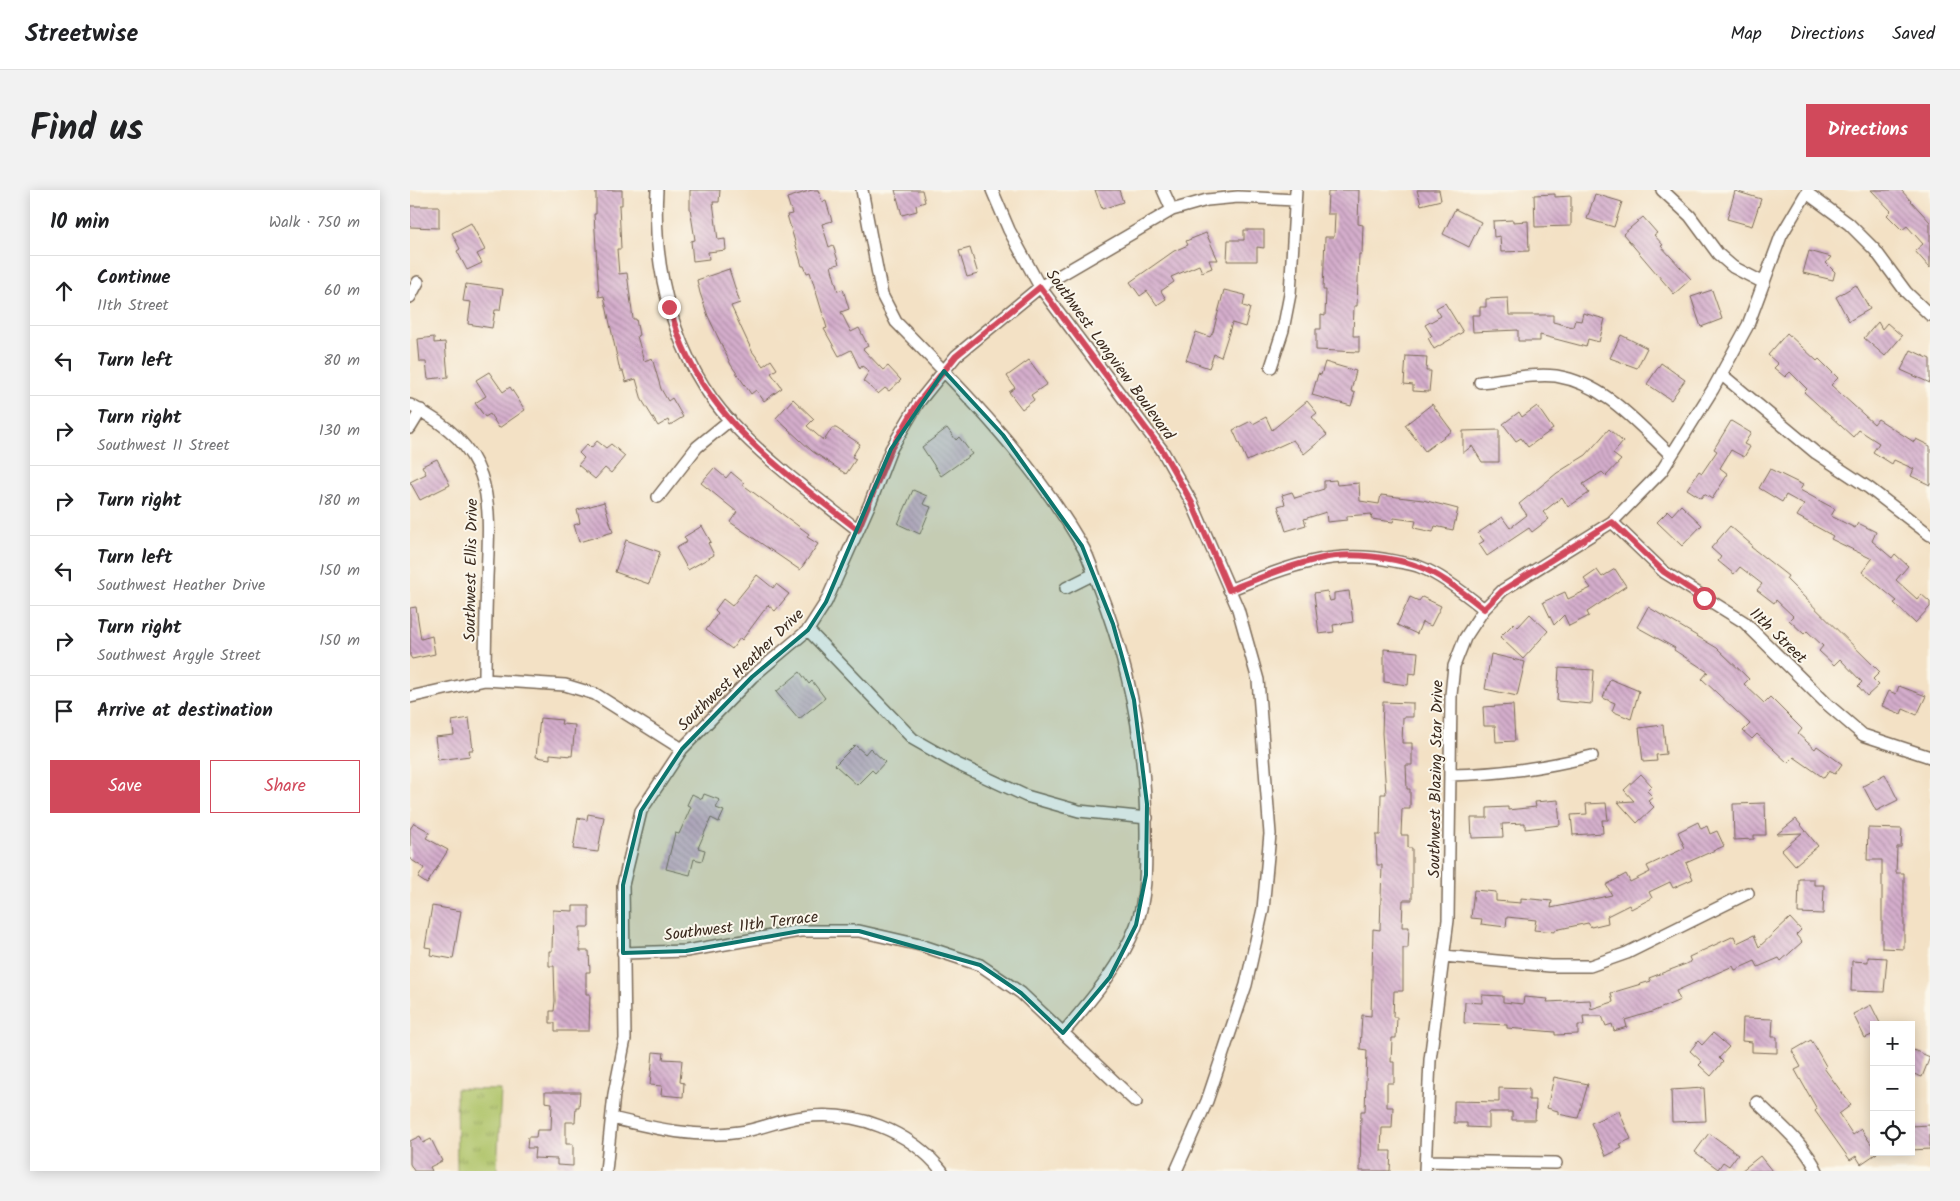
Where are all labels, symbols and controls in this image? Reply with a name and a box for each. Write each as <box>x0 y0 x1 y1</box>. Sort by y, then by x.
text: Streetwise <box>25 15 138 54</box>
text: Map <box>1730 20 1762 49</box>
text: Directions <box>1790 20 1864 49</box>
text: Saved <box>1892 20 1935 49</box>
text: Find us <box>30 102 143 158</box>
button: Directions <box>1806 104 1930 157</box>
text: 10 min <box>50 206 110 239</box>
text: Walk · 750 m <box>269 210 360 235</box>
text: Continue <box>97 263 170 293</box>
street label: Southwest Longview Boulevard <box>1039 264 1181 447</box>
icon: ahead <box>50 277 78 305</box>
text: 60 m <box>324 278 360 303</box>
text: 11th Street <box>97 293 169 318</box>
route end <box>658 296 681 319</box>
text: Turn left <box>97 346 172 376</box>
icon: left <box>50 347 78 375</box>
text: 80 m <box>323 348 360 373</box>
text: Turn right <box>97 403 182 433</box>
icon: right <box>50 417 78 445</box>
text: 130 m <box>319 418 360 443</box>
text: Southwest 11 Street <box>97 433 230 458</box>
text: Turn right <box>97 486 182 516</box>
icon: right <box>50 487 78 515</box>
text: 180 m <box>318 488 360 513</box>
street label: Southwest Ellis Drive <box>458 498 485 642</box>
text: Turn left <box>97 543 172 573</box>
icon: left <box>50 557 78 585</box>
text: 150 m <box>319 558 360 583</box>
text: Southwest Heather Drive <box>97 573 265 598</box>
route start <box>1693 587 1716 610</box>
street label: 11th Street <box>1743 602 1813 671</box>
street label: Southwest Heather Drive <box>672 603 810 737</box>
text: Turn right <box>97 613 182 643</box>
icon: right <box>50 627 78 655</box>
text: 150 m <box>319 628 360 653</box>
text: Southwest Argyle Street <box>97 643 261 668</box>
street label: Southwest Blazing Star Drive <box>1422 680 1451 878</box>
text: Arrive at destination <box>97 696 273 726</box>
icon: arrive <box>50 697 78 725</box>
button: Save <box>50 760 200 813</box>
button: Share <box>210 760 360 813</box>
street label: Southwest 11th Terrace <box>663 905 820 948</box>
map controls <box>1870 1021 1915 1156</box>
button: + <box>1870 1021 1915 1066</box>
button: − <box>1870 1066 1915 1111</box>
button: locate <box>1870 1111 1915 1156</box>

